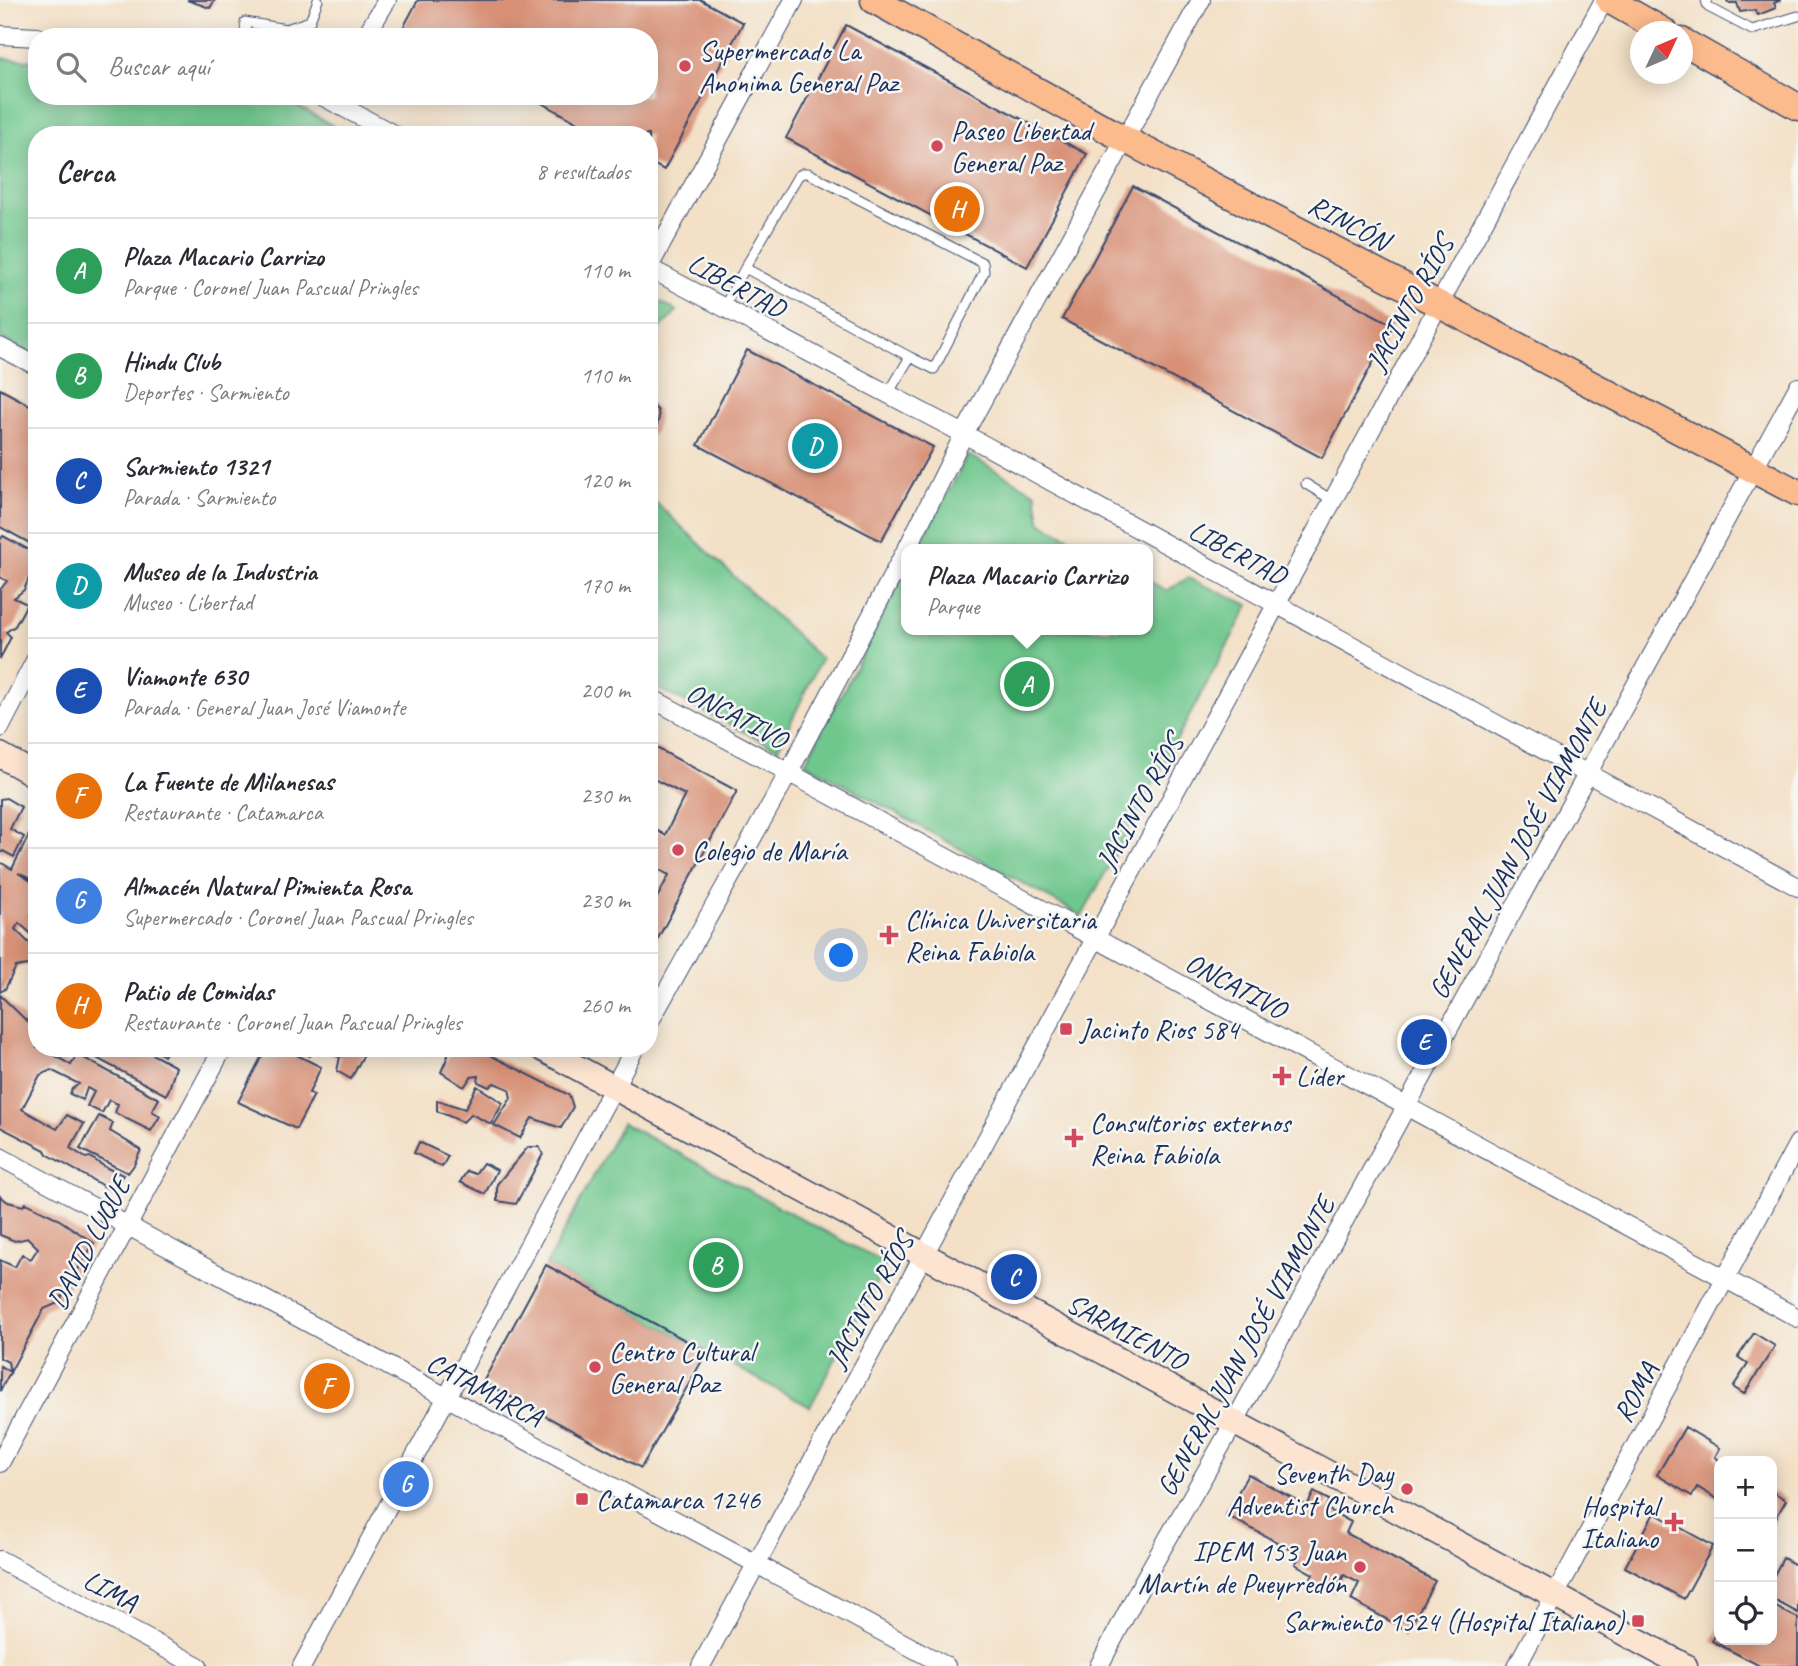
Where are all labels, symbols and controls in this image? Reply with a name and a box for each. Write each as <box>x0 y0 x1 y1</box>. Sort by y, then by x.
north arrow <box>1630 21 1693 84</box>
search box <box>28 28 658 105</box>
place label: Supermercado La Anonima General Paz <box>699 33 901 100</box>
icon: search <box>52 48 90 86</box>
text: Buscar aquí <box>108 50 210 83</box>
marker: Supermercado La Anonima General Paz <box>677 58 693 74</box>
place label: Paseo Libertad General Paz <box>951 113 1095 180</box>
marker: Paseo Libertad General Paz <box>929 138 945 154</box>
text: Cerca <box>56 153 114 191</box>
text: 8 resultados <box>536 157 630 186</box>
pin: H <box>934 183 980 235</box>
street label: RINCÓN <box>1303 187 1399 260</box>
street label: JACINTO RÍOS <box>1357 225 1463 378</box>
text: Plaza Macario Carrizo <box>123 240 324 273</box>
street label: LIBERTAD <box>682 245 793 327</box>
text: A <box>73 256 85 285</box>
text: 110 m <box>581 256 630 285</box>
text: Parque · Coronel Juan Pascual Pringles <box>123 273 418 302</box>
text: Hindu Club <box>123 345 220 378</box>
text: B <box>73 361 85 390</box>
text: 110 m <box>581 361 630 390</box>
text: Deportes · Sarmiento <box>123 378 289 407</box>
pin: D <box>792 420 838 472</box>
text: Sarmiento 1321 <box>123 450 269 483</box>
text: C <box>74 466 84 495</box>
text: 120 m <box>581 466 630 495</box>
text: Parada · Sarmiento <box>123 483 275 512</box>
street label: LIBERTAD <box>1183 512 1294 594</box>
popup <box>901 544 1153 635</box>
text: Museo de la Industria <box>123 555 317 588</box>
text: Plaza Macario Carrizo <box>927 559 1127 592</box>
text: D <box>72 571 86 600</box>
text: 170 m <box>581 571 630 600</box>
text: Museo · Libertad <box>123 588 253 617</box>
text: Parque <box>927 592 979 621</box>
pin: A <box>1004 658 1050 710</box>
text: Viamonte 630 <box>123 660 247 693</box>
street label: ONCATIVO <box>680 674 796 758</box>
text: E <box>73 676 85 705</box>
text: 200 m <box>581 676 630 705</box>
street label: GENERAL JUAN JOSÉ VIAMONTE <box>1421 691 1616 1005</box>
text: Parada · General Juan José Viamonte <box>123 693 405 722</box>
street label: JACINTO RÍOS <box>1087 724 1193 877</box>
text: La Fuente de Milanesas <box>123 765 334 798</box>
text: F <box>74 781 84 810</box>
text: 230 m <box>581 781 630 810</box>
text: Restaurante · Catamarca <box>123 798 323 827</box>
place label: Colegio de María <box>692 833 849 868</box>
marker: Colegio de María <box>670 842 686 858</box>
text: Almacén Natural Pimienta Rosa <box>123 870 411 903</box>
text: G <box>73 886 85 915</box>
text: 230 m <box>581 886 630 915</box>
place label: Clínica Universitaria Reina Fabiola <box>905 902 1098 969</box>
text: Supermercado · Coronel Juan Pascual Pringles <box>123 903 473 932</box>
marker: Clínica Universitaria Reina Fabiola <box>879 925 899 945</box>
your location <box>824 938 858 972</box>
street label: ONCATIVO <box>1179 944 1295 1028</box>
text: Patio de Comidas <box>123 975 273 1008</box>
text: H <box>72 991 86 1020</box>
text: 260 m <box>581 991 630 1020</box>
text: Restaurante · Coronel Juan Pascual Pringles <box>123 1008 462 1037</box>
place label: Jacinto Rios 584 <box>1078 1012 1241 1047</box>
pin: E <box>1401 1016 1447 1068</box>
marker: Jacinto Rios 584 <box>1058 1021 1074 1037</box>
place label: Líder <box>1296 1059 1345 1094</box>
marker: Líder <box>1274 1068 1290 1084</box>
place label: Consultorios externos Reina Fabiola <box>1090 1105 1293 1172</box>
marker: Consultorios externos Reina Fabiola <box>1064 1128 1084 1148</box>
street label: DAVID LUQUE <box>39 1168 139 1315</box>
street label: GENERAL JUAN JOSÉ VIAMONTE <box>1149 1188 1344 1502</box>
street label: JACINTO RÍOS <box>817 1222 923 1375</box>
pin: B <box>693 1239 739 1291</box>
pin: C <box>991 1251 1037 1303</box>
street label: SARMIENTO <box>1061 1285 1196 1379</box>
place label: Centro Cultural General Paz <box>609 1334 759 1401</box>
street label: CATAMARCA <box>421 1344 550 1435</box>
street label: ROMA <box>1605 1355 1666 1428</box>
marker: Centro Cultural General Paz <box>587 1359 603 1375</box>
pin: F <box>304 1360 350 1412</box>
place label: Seventh Day Adventist Church <box>1227 1456 1395 1523</box>
map controls <box>1714 1456 1777 1645</box>
button: + <box>1714 1456 1777 1519</box>
pin: G <box>383 1458 429 1510</box>
marker: Seventh Day Adventist Church <box>1399 1481 1415 1497</box>
place label: Catamarca 1246 <box>596 1482 761 1517</box>
place label: Hospital Italiano <box>1581 1489 1663 1556</box>
marker: Catamarca 1246 <box>574 1491 590 1507</box>
marker: Hospital Italiano <box>1664 1512 1684 1532</box>
button: − <box>1714 1519 1777 1582</box>
place label: IPEM 153 Juan Martín de Pueyrredón <box>1138 1534 1347 1601</box>
marker: IPEM 153 Juan Martín de Pueyrredón <box>1352 1559 1368 1575</box>
street label: LIMA <box>78 1562 145 1620</box>
button: locate <box>1714 1582 1777 1645</box>
place label: Sarmiento 1524 (Hospital Italiano) <box>1283 1604 1626 1639</box>
marker: Sarmiento 1524 (Hospital Italiano) <box>1630 1613 1646 1629</box>

